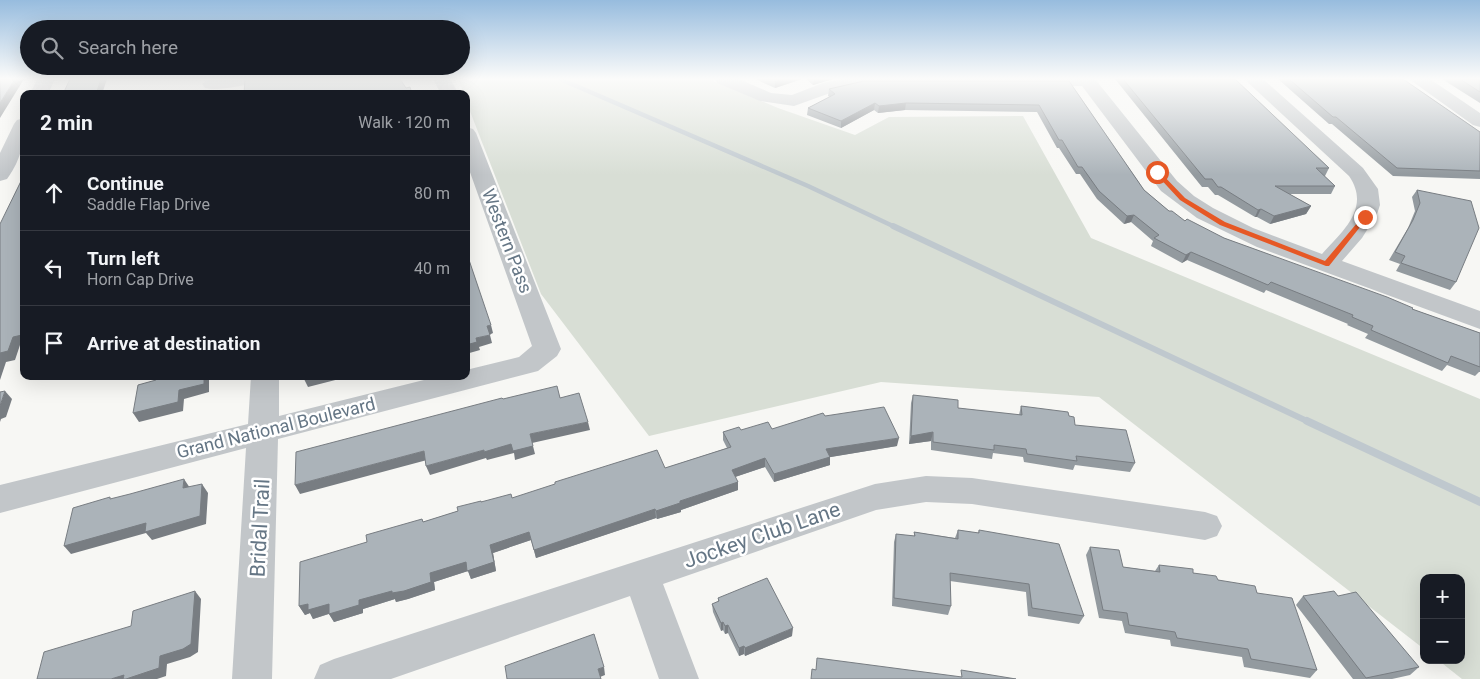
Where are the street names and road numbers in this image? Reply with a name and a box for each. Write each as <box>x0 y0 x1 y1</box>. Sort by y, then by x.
street label: Western Pass <box>478 186 537 296</box>
street label: Grand National Boulevard <box>174 393 377 462</box>
street label: Bridal Trail <box>245 478 275 578</box>
street label: Jockey Club Lane <box>681 497 843 573</box>

